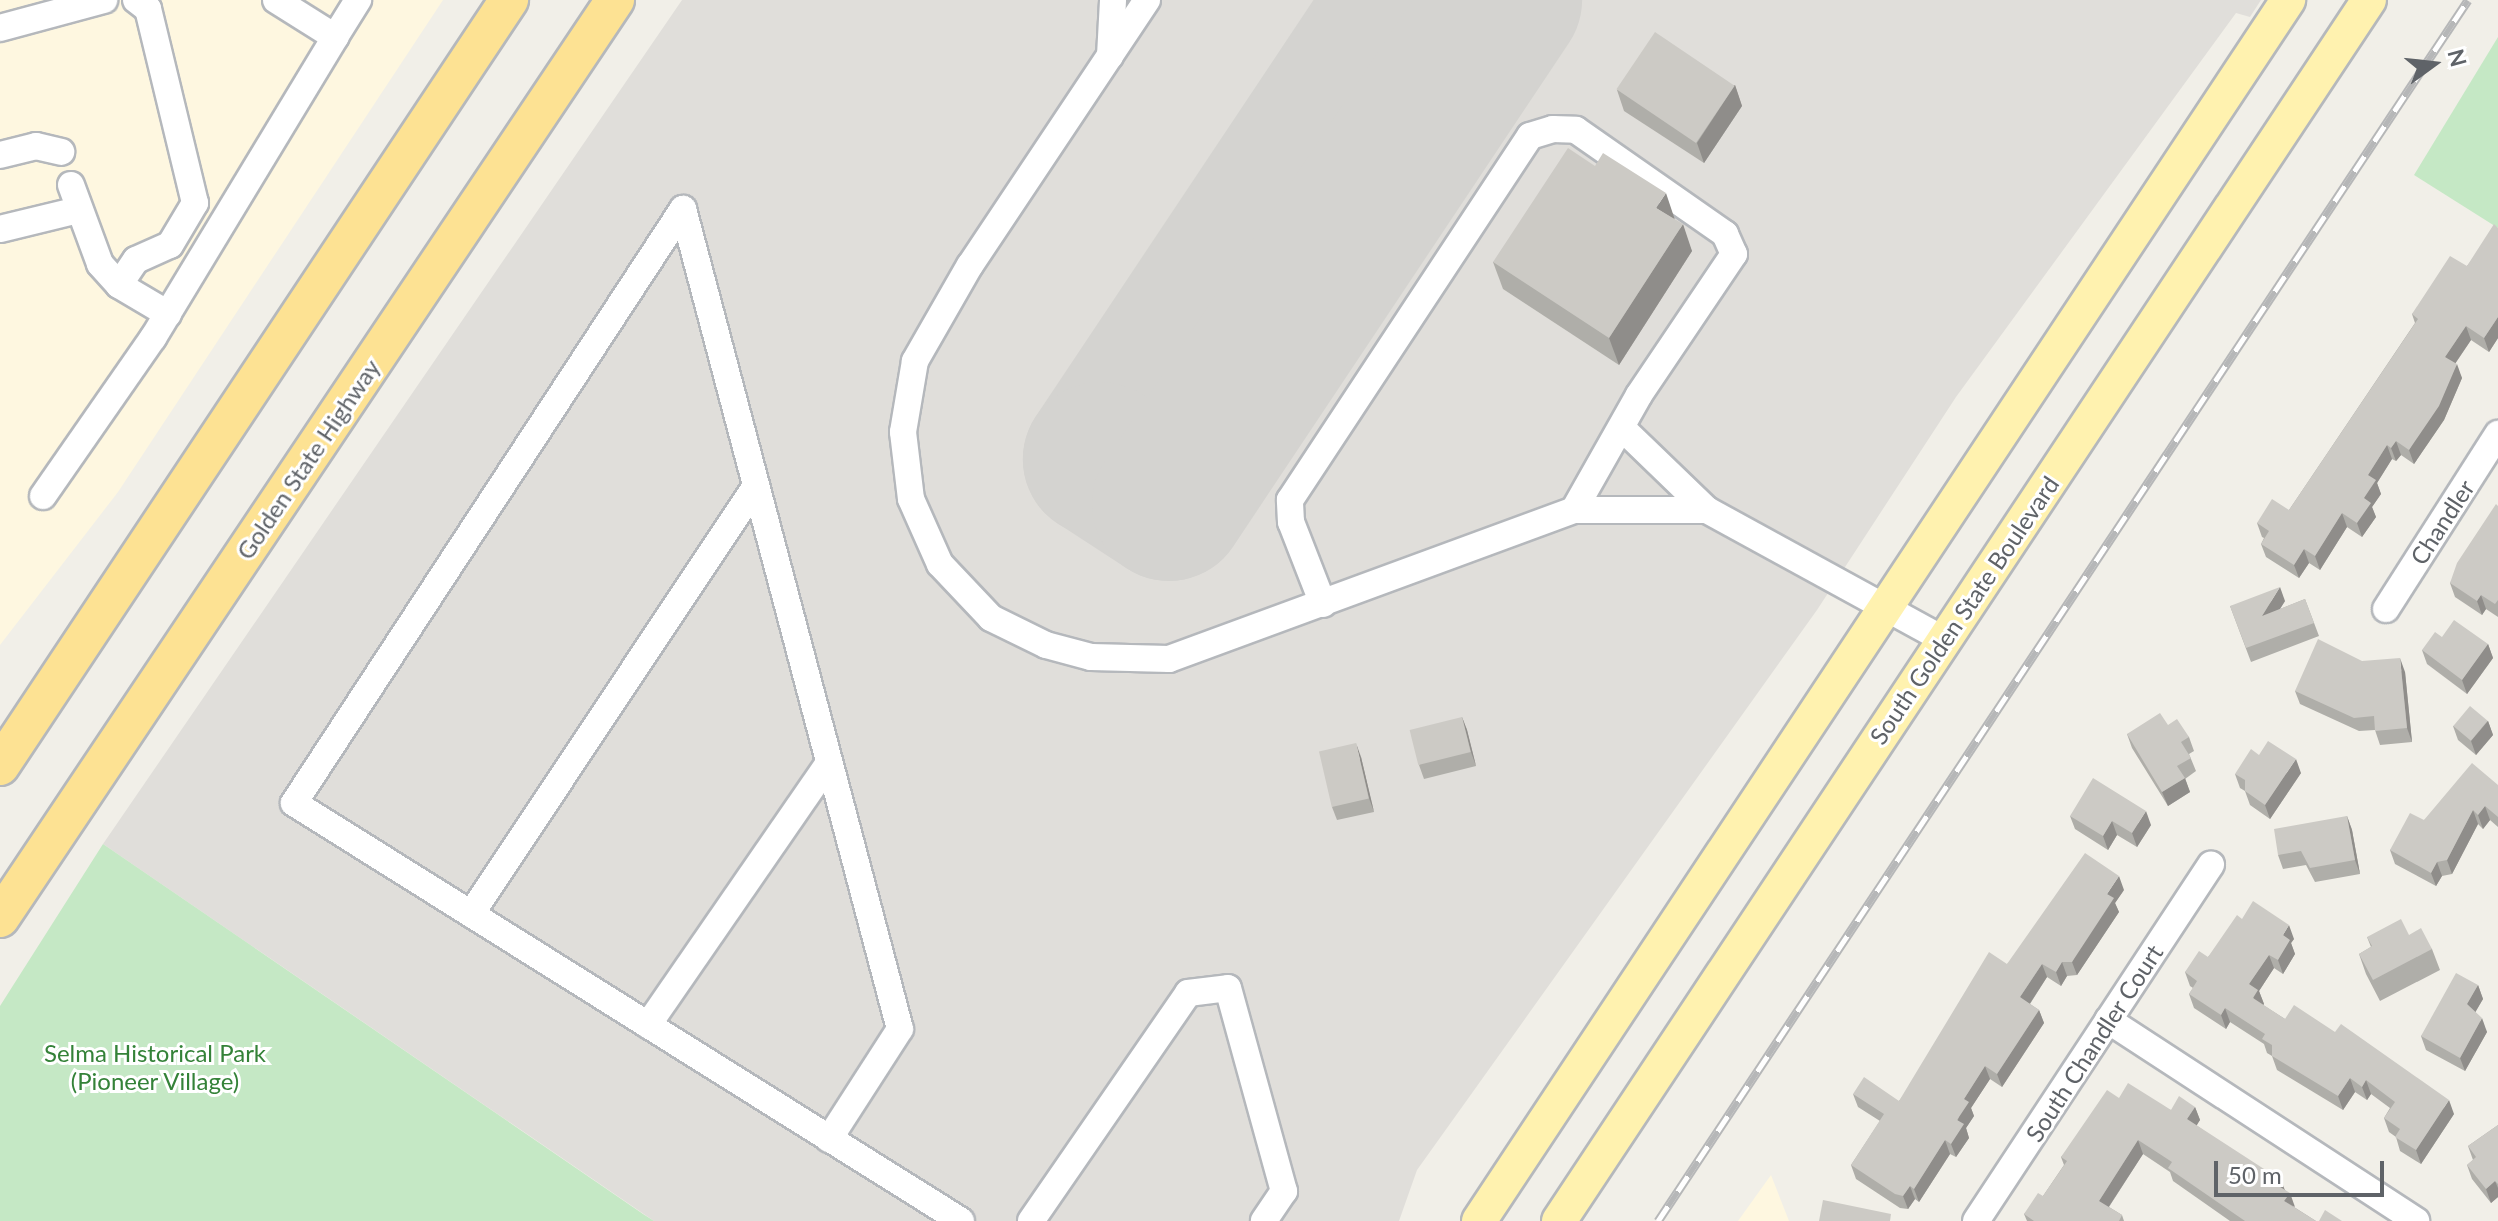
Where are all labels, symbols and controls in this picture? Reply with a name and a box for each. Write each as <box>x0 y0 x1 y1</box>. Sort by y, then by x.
north arrow <box>2394 24 2474 104</box>
text: N <box>2442 46 2473 69</box>
street label: Golden State Highway <box>230 354 386 564</box>
street label: South Golden State Boulevard <box>1863 471 2065 749</box>
street label: Chandler <box>2404 474 2480 570</box>
street label: South Chandler Court <box>2019 939 2169 1147</box>
park label: Selma Historical Park (Pioneer Village) <box>44 1039 266 1095</box>
scale bar <box>2218 1145 2388 1195</box>
text: 50 m <box>2228 1160 2282 1189</box>

